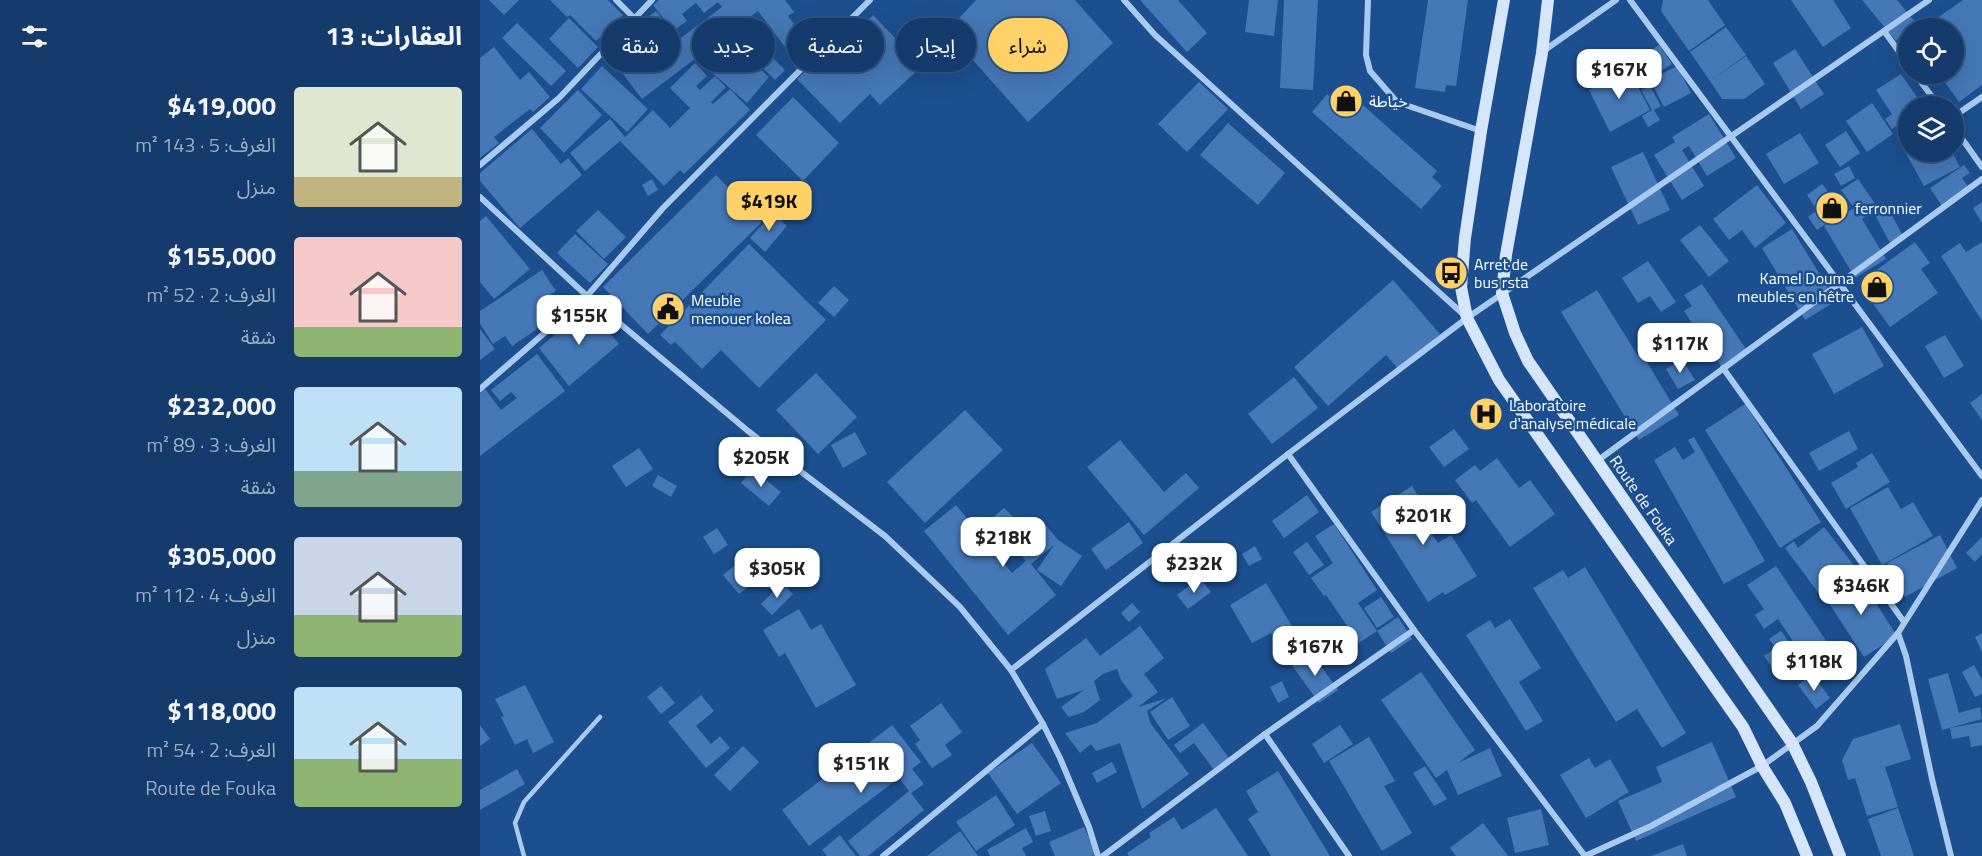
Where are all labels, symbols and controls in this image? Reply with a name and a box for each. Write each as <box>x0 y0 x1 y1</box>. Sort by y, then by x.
text: العقارات: 13 <box>326 16 462 55</box>
chip: شقة <box>601 18 680 72</box>
chip: جديد <box>692 18 775 72</box>
chip: تصفية <box>787 18 884 72</box>
chip: إيجار <box>896 18 976 72</box>
chip: شراء <box>988 18 1068 72</box>
map controls <box>1898 18 1964 162</box>
button: locate <box>1898 18 1964 84</box>
icon: filters <box>18 20 51 53</box>
pin: $167K <box>1577 49 1661 100</box>
text: $167K <box>1591 53 1647 84</box>
shop icon: خياطة <box>1328 83 1364 119</box>
text: $419,000 <box>167 86 276 125</box>
place label: خياطة <box>1369 89 1408 113</box>
button: layers <box>1898 96 1964 162</box>
icon: home <box>342 111 414 183</box>
text: الغرف: 5 · 143 m² <box>135 129 276 160</box>
text: منزل <box>237 171 276 202</box>
pin: $419K <box>727 181 811 232</box>
text: $419K <box>741 185 797 216</box>
shop icon: ferronnier <box>1814 190 1850 226</box>
place label: ferronnier <box>1855 196 1922 220</box>
text: $155,000 <box>167 236 276 275</box>
place label: Arret de bus rsta <box>1474 252 1528 294</box>
bus stop icon: Arret de bus rsta <box>1433 255 1469 291</box>
icon: home <box>342 261 414 333</box>
place label: Kamel Douma meubles en hêtre <box>1737 266 1854 308</box>
shop icon: Kamel Douma meubles en hêtre <box>1859 269 1895 305</box>
text: الغرف: 2 · 52 m² <box>146 279 276 310</box>
place label: Meuble menouer kolea <box>691 288 791 330</box>
public building icon: Meuble menouer kolea <box>650 291 686 327</box>
pin: $155K <box>537 295 621 346</box>
text: $155K <box>551 299 607 330</box>
text: شقة <box>241 321 276 352</box>
pin: $117K <box>1638 323 1722 374</box>
text: $117K <box>1652 327 1708 358</box>
text: $232,000 <box>167 386 276 425</box>
place label: Laboratoire d'analyse médicale <box>1509 393 1636 435</box>
hospital icon: Laboratoire d'analyse médicale <box>1468 396 1504 432</box>
icon: home <box>342 411 414 483</box>
text: الغرف: 3 · 89 m² <box>146 429 276 460</box>
pin: $205K <box>719 437 803 488</box>
text: $205K <box>733 441 789 472</box>
street label: Route de Fouka <box>1604 450 1684 550</box>
text: شقة <box>241 471 276 502</box>
pin: $201K <box>1381 495 1465 546</box>
text: $201K <box>1395 499 1451 530</box>
pin: $218K <box>961 517 1045 568</box>
text: $218K <box>975 521 1031 552</box>
text: $305,000 <box>167 536 276 575</box>
pin: $232K <box>1152 543 1236 594</box>
text: $232K <box>1166 547 1222 578</box>
pin: $305K <box>735 548 819 599</box>
text: $305K <box>749 552 805 583</box>
icon: home <box>342 561 414 633</box>
pin: $346K <box>1819 565 1903 616</box>
text: $346K <box>1833 569 1889 600</box>
text: الغرف: 4 · 112 m² <box>135 579 276 610</box>
text: منزل <box>237 621 276 652</box>
pin: $167K <box>1273 626 1357 677</box>
text: $167K <box>1287 630 1343 661</box>
pin: $118K <box>1772 641 1856 692</box>
text: $118K <box>1786 645 1842 676</box>
text: $118,000 <box>167 691 276 730</box>
icon: home <box>342 711 414 783</box>
text: الغرف: 2 · 54 m² <box>146 734 276 765</box>
pin: $151K <box>819 743 903 794</box>
text: $151K <box>833 747 889 778</box>
text: Route de Fouka <box>145 772 276 803</box>

